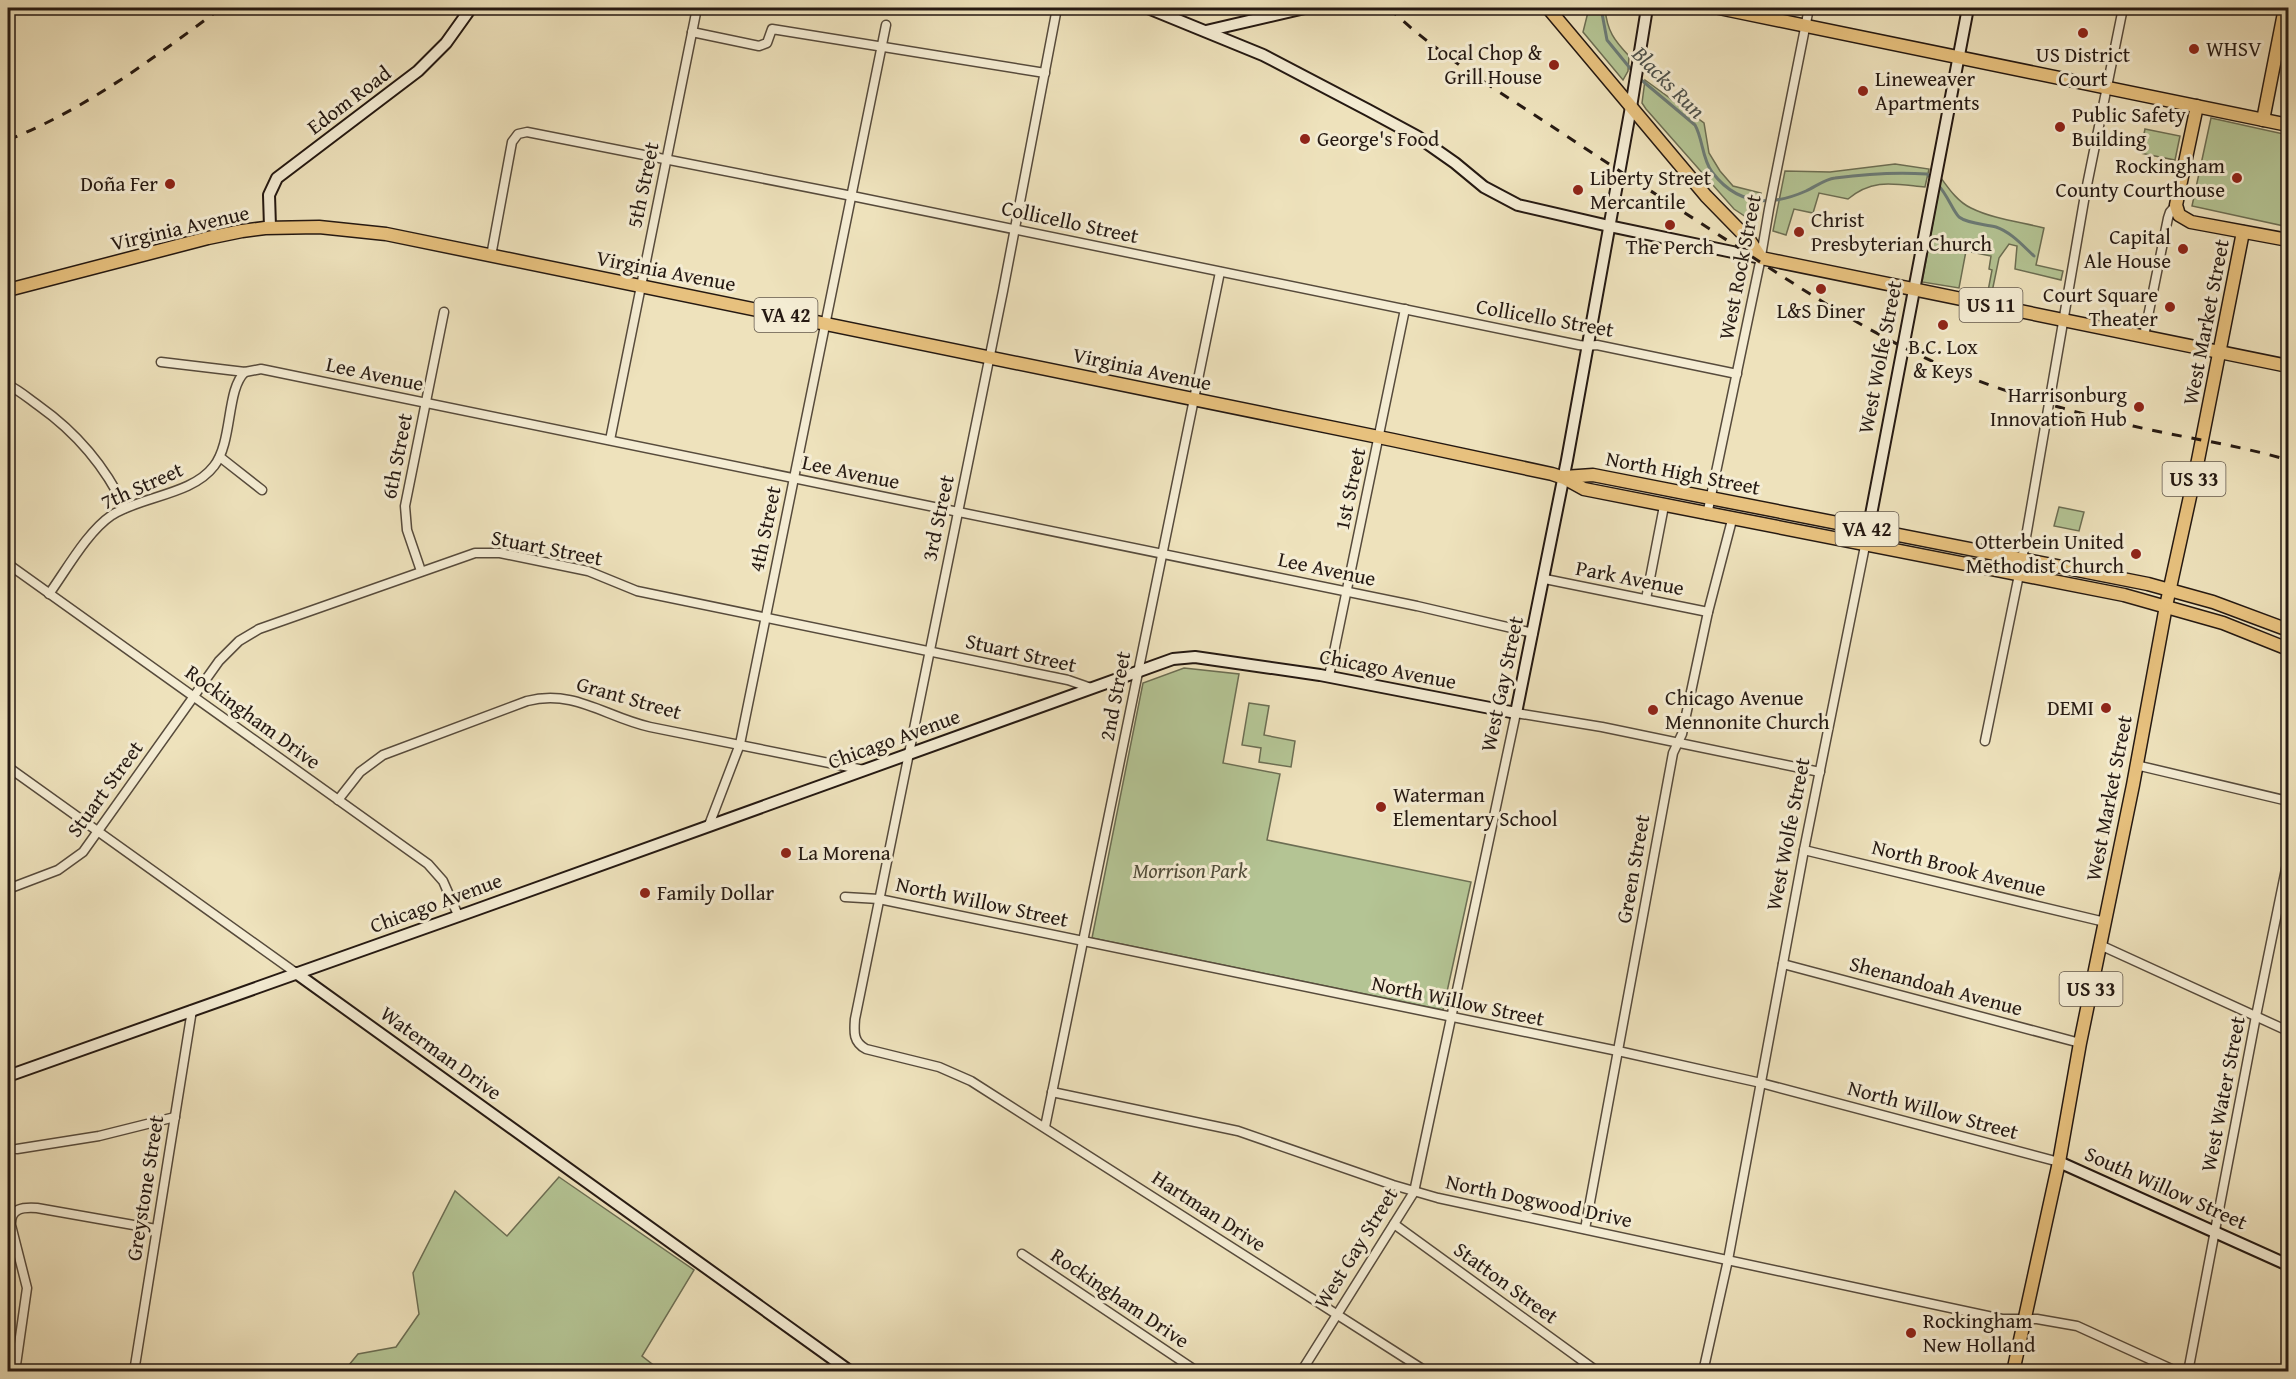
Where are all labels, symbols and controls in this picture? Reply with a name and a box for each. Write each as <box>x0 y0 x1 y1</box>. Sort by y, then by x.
marker: US District Court <box>2076 26 2090 40</box>
place label: WHSV <box>2206 33 2262 64</box>
place label: Local Chop & Grill House <box>1427 37 1543 92</box>
water label: Blacks Run <box>1625 38 1713 126</box>
place label: US District Court <box>2036 39 2131 94</box>
marker: WHSV <box>2187 42 2201 56</box>
street label: Edom Road <box>300 57 398 142</box>
marker: Local Chop & Grill House <box>1547 58 1561 72</box>
place label: Lineweaver Apartments <box>1875 63 1980 118</box>
marker: Lineweaver Apartments <box>1856 84 1870 98</box>
place label: Public Safety Building <box>2072 99 2186 154</box>
marker: Public Safety Building <box>2053 120 2067 134</box>
place label: George's Food <box>1317 123 1440 154</box>
marker: George's Food <box>1298 132 1312 146</box>
street label: 5th Street <box>618 139 667 231</box>
place label: Rockingham County Courthouse <box>2056 150 2225 205</box>
place label: Liberty Street Mercantile <box>1590 162 1712 217</box>
place label: Doña Fer <box>80 168 158 199</box>
marker: Rockingham County Courthouse <box>2230 171 2244 185</box>
marker: Doña Fer <box>163 177 177 191</box>
marker: Liberty Street Mercantile <box>1571 183 1585 197</box>
street label: West Rock Street <box>1710 191 1769 342</box>
street label: Collicello Street <box>999 192 1142 251</box>
street label: Virginia Avenue <box>108 196 252 259</box>
place label: Christ Presbyterian Church <box>1811 204 1992 259</box>
marker: The Perch <box>1663 218 1677 232</box>
place label: Capital Ale House <box>2084 221 2171 276</box>
marker: Christ Presbyterian Church <box>1792 225 1806 239</box>
place label: The Perch <box>1626 231 1714 262</box>
street label: West Market Street <box>2174 236 2237 407</box>
street label: Virginia Avenue <box>594 242 739 299</box>
marker: Capital Ale House <box>2176 242 2190 256</box>
street label: West Wolfe Street <box>1849 277 1910 436</box>
place label: Court Square Theater <box>2043 279 2158 334</box>
marker: L&S Diner <box>1814 282 1828 296</box>
road number: US 11 <box>1960 288 2022 322</box>
street label: Collicello Street <box>1474 290 1617 345</box>
place label: L&S Diner <box>1777 295 1865 326</box>
road number: VA 42 <box>754 298 818 332</box>
marker: Court Square Theater <box>2163 300 2177 314</box>
marker: B.C. Lox & Keys <box>1936 318 1950 332</box>
place label: B.C. Lox & Keys <box>1908 331 1978 386</box>
street label: Virginia Avenue <box>1070 339 1215 398</box>
street label: Lee Avenue <box>323 348 427 399</box>
place label: Harrisonburg Innovation Hub <box>1990 379 2128 434</box>
marker: Harrisonburg Innovation Hub <box>2132 400 2146 414</box>
street label: 6th Street <box>373 410 420 502</box>
street label: North High Street <box>1603 442 1764 503</box>
street label: 1st Street <box>1326 444 1373 533</box>
street label: Lee Avenue <box>799 446 903 497</box>
street label: 7th Street <box>96 453 188 517</box>
road number: US 33 <box>2162 462 2226 496</box>
street label: 3rd Street <box>913 471 962 564</box>
street label: 4th Street <box>740 483 789 575</box>
road number: VA 42 <box>1836 512 1898 546</box>
street label: Stuart Street <box>489 522 606 574</box>
place label: Otterbein United Methodist Church <box>1966 526 2125 581</box>
street label: Lee Avenue <box>1275 543 1379 594</box>
marker: Otterbein United Methodist Church <box>2129 547 2143 561</box>
street label: Park Avenue <box>1573 552 1687 603</box>
street label: West Gay Street <box>1472 613 1531 755</box>
street label: Stuart Street <box>963 625 1080 680</box>
street label: Chicago Avenue <box>1317 640 1459 697</box>
street label: 2nd Street <box>1091 648 1139 743</box>
street label: Rockingham Drive <box>179 657 328 777</box>
street label: Grant Street <box>573 668 686 727</box>
place label: Chicago Avenue Mennonite Church <box>1665 682 1830 737</box>
place label: DEMI <box>2047 692 2094 723</box>
street label: Chicago Avenue <box>823 700 964 777</box>
marker: DEMI <box>2099 701 2113 715</box>
marker: Chicago Avenue Mennonite Church <box>1646 703 1660 717</box>
street label: West Market Street <box>2077 712 2140 883</box>
street label: Stuart Street <box>59 734 151 843</box>
street label: West Wolfe Street <box>1757 754 1818 913</box>
place label: Waterman Elementary School <box>1393 779 1558 834</box>
marker: Waterman Elementary School <box>1374 800 1388 814</box>
street label: Green Street <box>1608 812 1657 926</box>
street label: North Brook Avenue <box>1869 831 2050 904</box>
place label: La Morena <box>798 837 891 868</box>
marker: La Morena <box>779 846 793 860</box>
park label: Morrison Park <box>1133 855 1248 886</box>
street label: Chicago Avenue <box>365 864 506 941</box>
street label: North Willow Street <box>893 868 1072 935</box>
place label: Family Dollar <box>657 877 775 908</box>
marker: Family Dollar <box>638 886 652 900</box>
street label: Shenandoah Avenue <box>1846 947 2026 1024</box>
street label: North Willow Street <box>1369 967 1548 1034</box>
road number: US 33 <box>2060 972 2122 1006</box>
street label: Waterman Drive <box>374 998 509 1107</box>
street label: West Water Street <box>2192 1013 2253 1174</box>
street label: North Willow Street <box>1844 1072 2022 1147</box>
street label: Greystone Street <box>118 1112 171 1263</box>
street label: South Willow Street <box>2080 1138 2253 1237</box>
street label: Hartman Drive <box>1146 1162 1273 1259</box>
street label: North Dogwood Drive <box>1443 1166 1635 1235</box>
street label: West Gay Street <box>1306 1181 1406 1314</box>
street label: Statton Street <box>1448 1234 1565 1332</box>
street label: Rockingham Drive <box>1045 1240 1196 1356</box>
place label: Rockingham New Holland <box>1923 1305 2036 1360</box>
marker: Rockingham New Holland <box>1904 1326 1918 1340</box>

